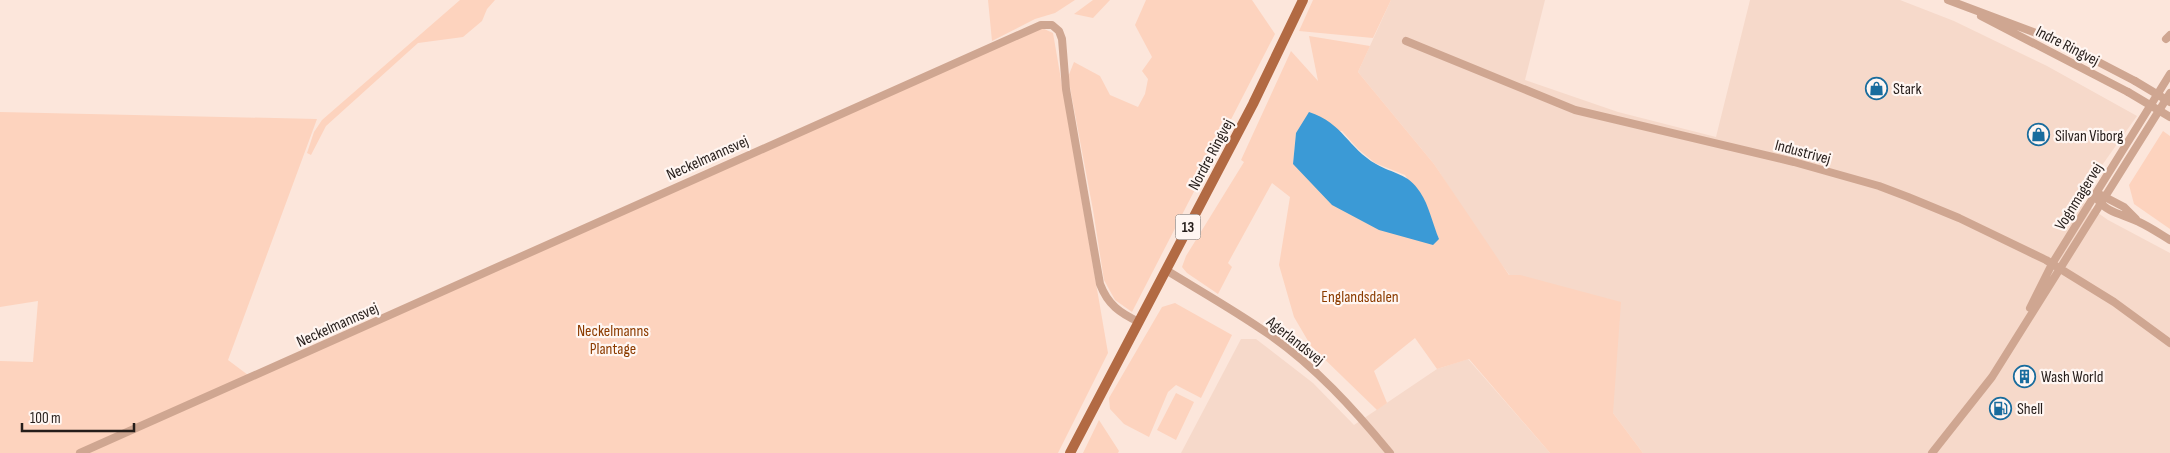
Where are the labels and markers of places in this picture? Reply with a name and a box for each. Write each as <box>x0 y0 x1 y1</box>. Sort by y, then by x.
shop icon: Stark <box>1865 76 1889 100</box>
place label: Stark <box>1893 80 1922 99</box>
shop icon: Silvan Viborg <box>2027 123 2051 147</box>
place label: Silvan Viborg <box>2055 127 2123 146</box>
building icon: Wash World <box>2013 364 2037 388</box>
place label: Wash World <box>2041 368 2103 387</box>
fuel station icon: Shell <box>1989 396 2013 420</box>
place label: Shell <box>2017 400 2043 419</box>

